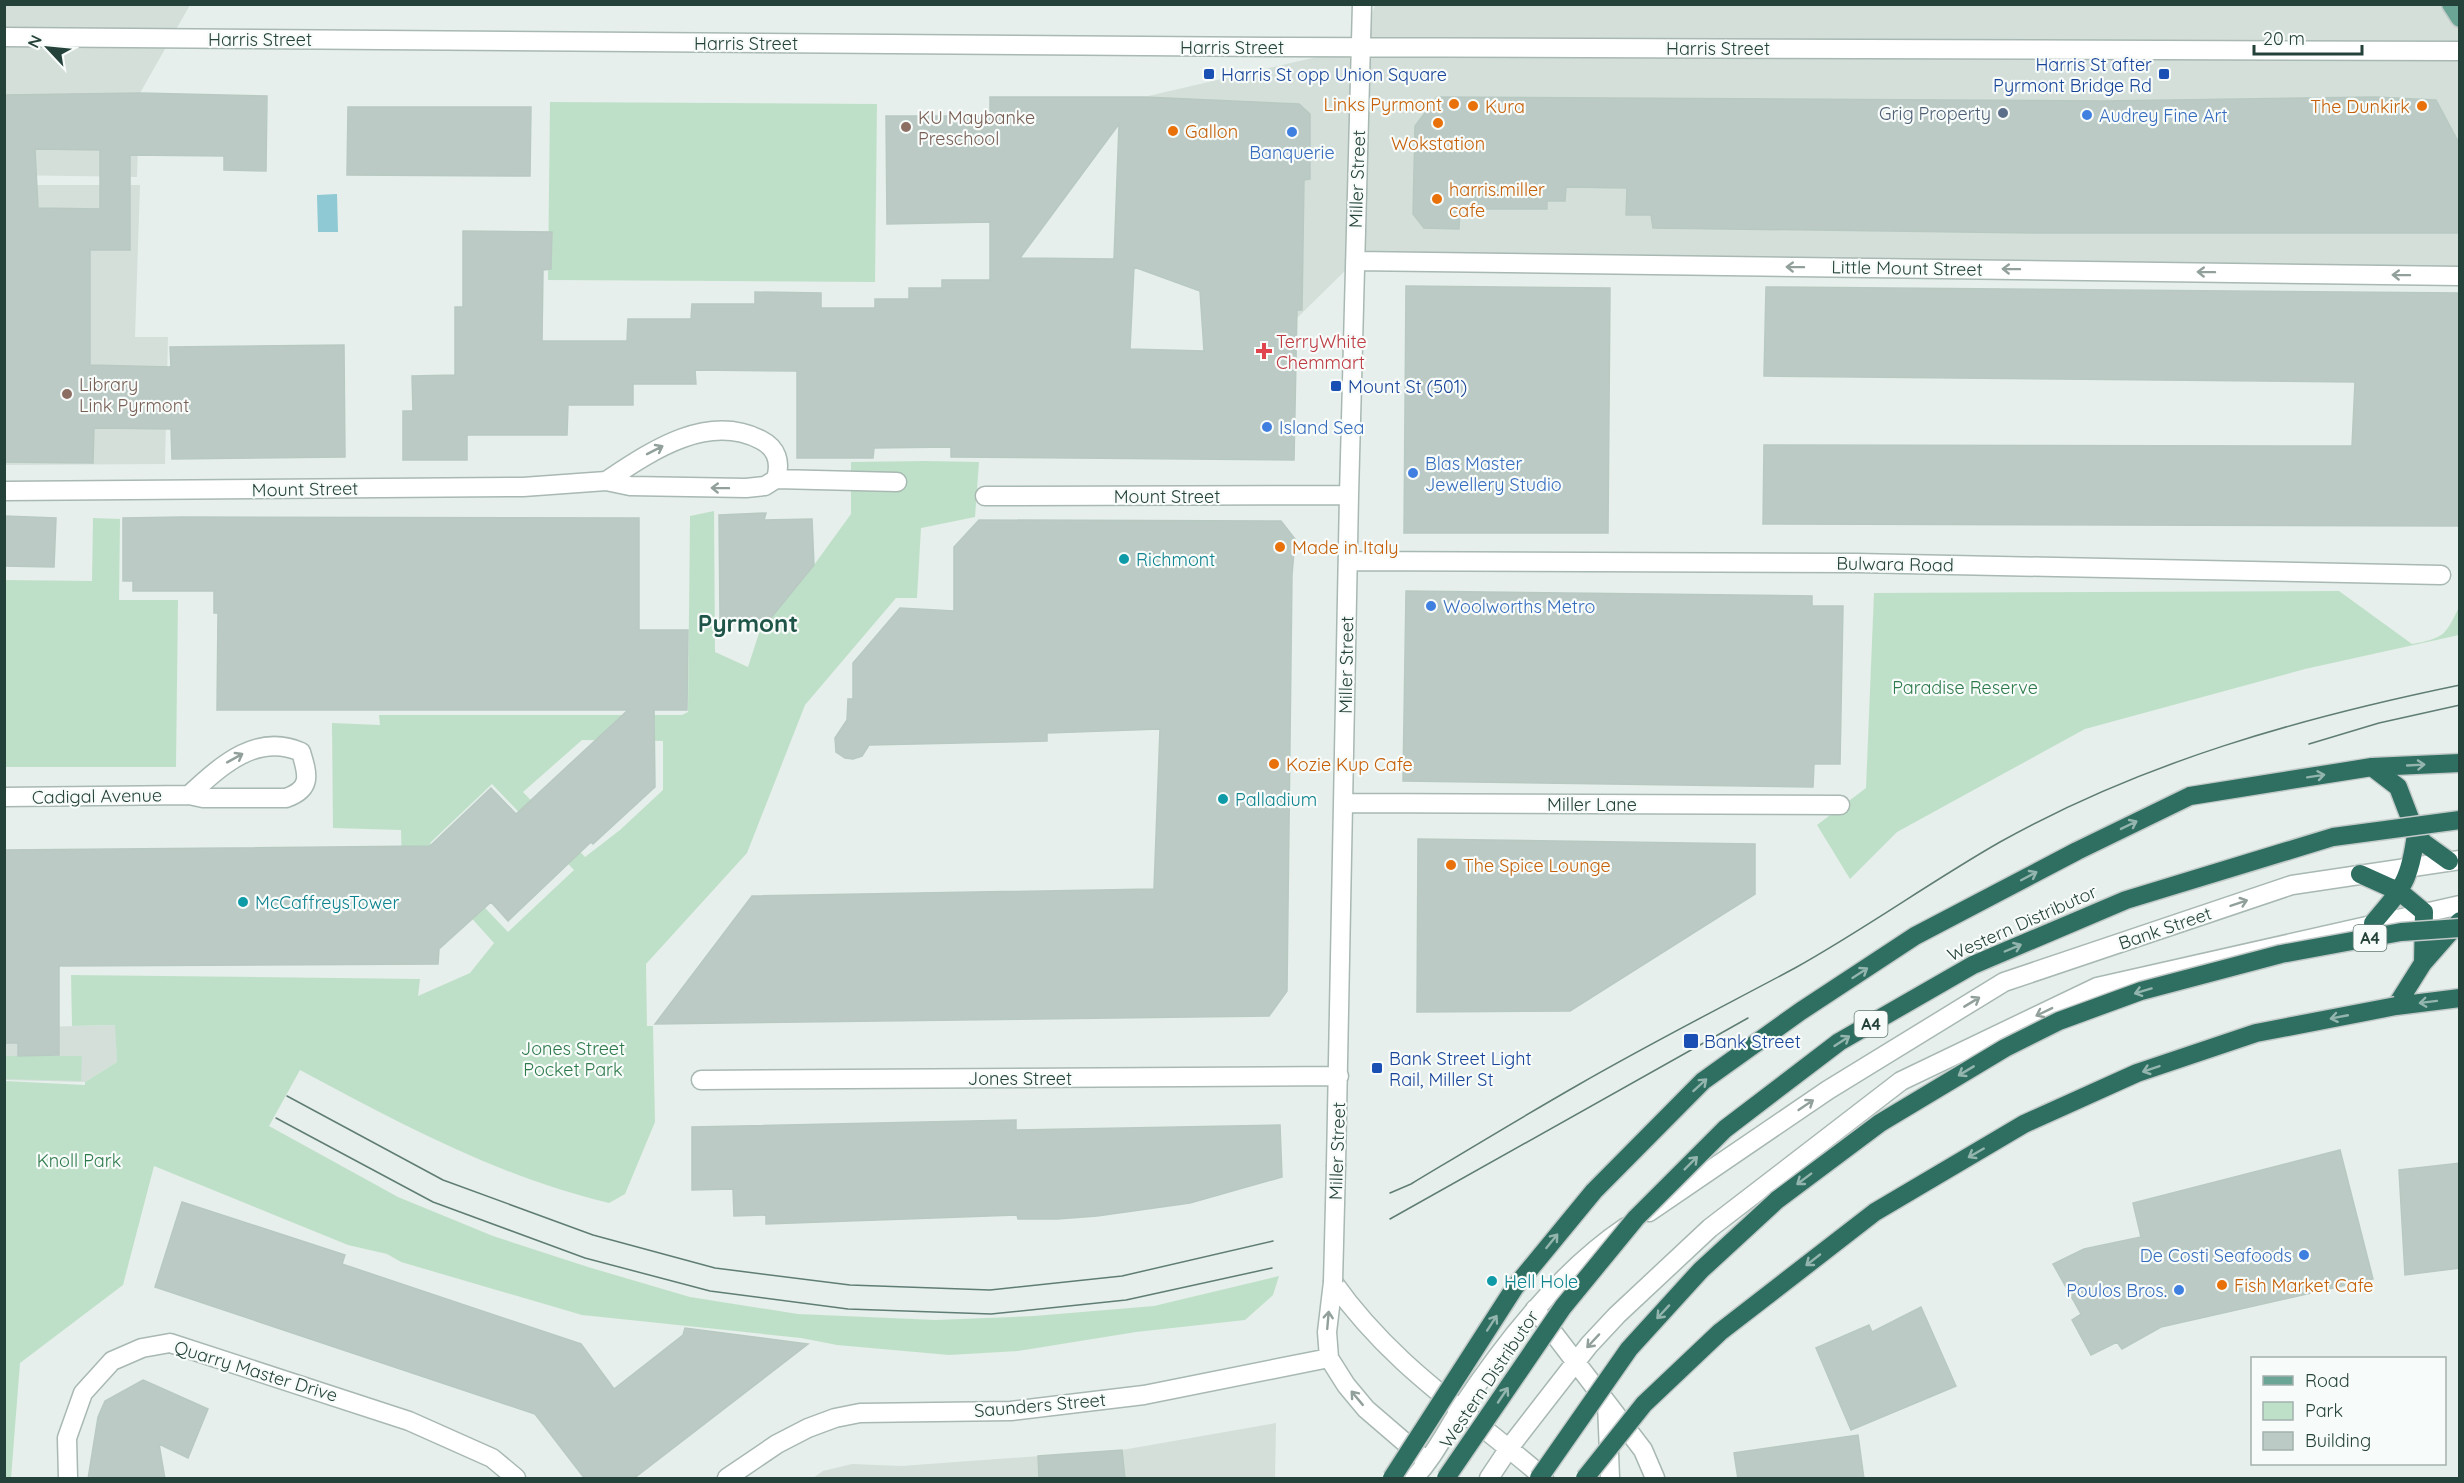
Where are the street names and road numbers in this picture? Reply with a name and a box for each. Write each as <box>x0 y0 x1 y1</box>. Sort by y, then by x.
street label: Harris Street <box>208 28 312 51</box>
street label: Harris Street <box>694 32 798 55</box>
street label: Harris Street <box>1180 36 1284 59</box>
street label: Harris Street <box>1666 37 1770 60</box>
street label: Miller Street <box>1344 130 1370 228</box>
street label: Little Mount Street <box>1831 255 1983 281</box>
street label: Mount Street <box>251 477 359 501</box>
street label: Mount Street <box>1114 485 1220 508</box>
street label: Bulwara Road <box>1836 551 1954 577</box>
street label: Miller Street <box>1334 616 1358 714</box>
street label: Cadigal Avenue <box>32 783 162 809</box>
street label: Miller Lane <box>1547 793 1637 816</box>
street label: Western Distributor <box>1944 880 2100 966</box>
street label: Bank Street <box>2116 901 2214 955</box>
road number: A4 <box>2354 925 2386 951</box>
road number: A4 <box>1854 1011 1888 1037</box>
street label: Jones Street <box>968 1067 1072 1090</box>
street label: Miller Street <box>1324 1102 1350 1200</box>
street label: Western Distributor <box>1434 1306 1544 1452</box>
street label: Quarry Master Drive <box>172 1335 340 1407</box>
street label: Saunders Street <box>973 1388 1107 1422</box>

